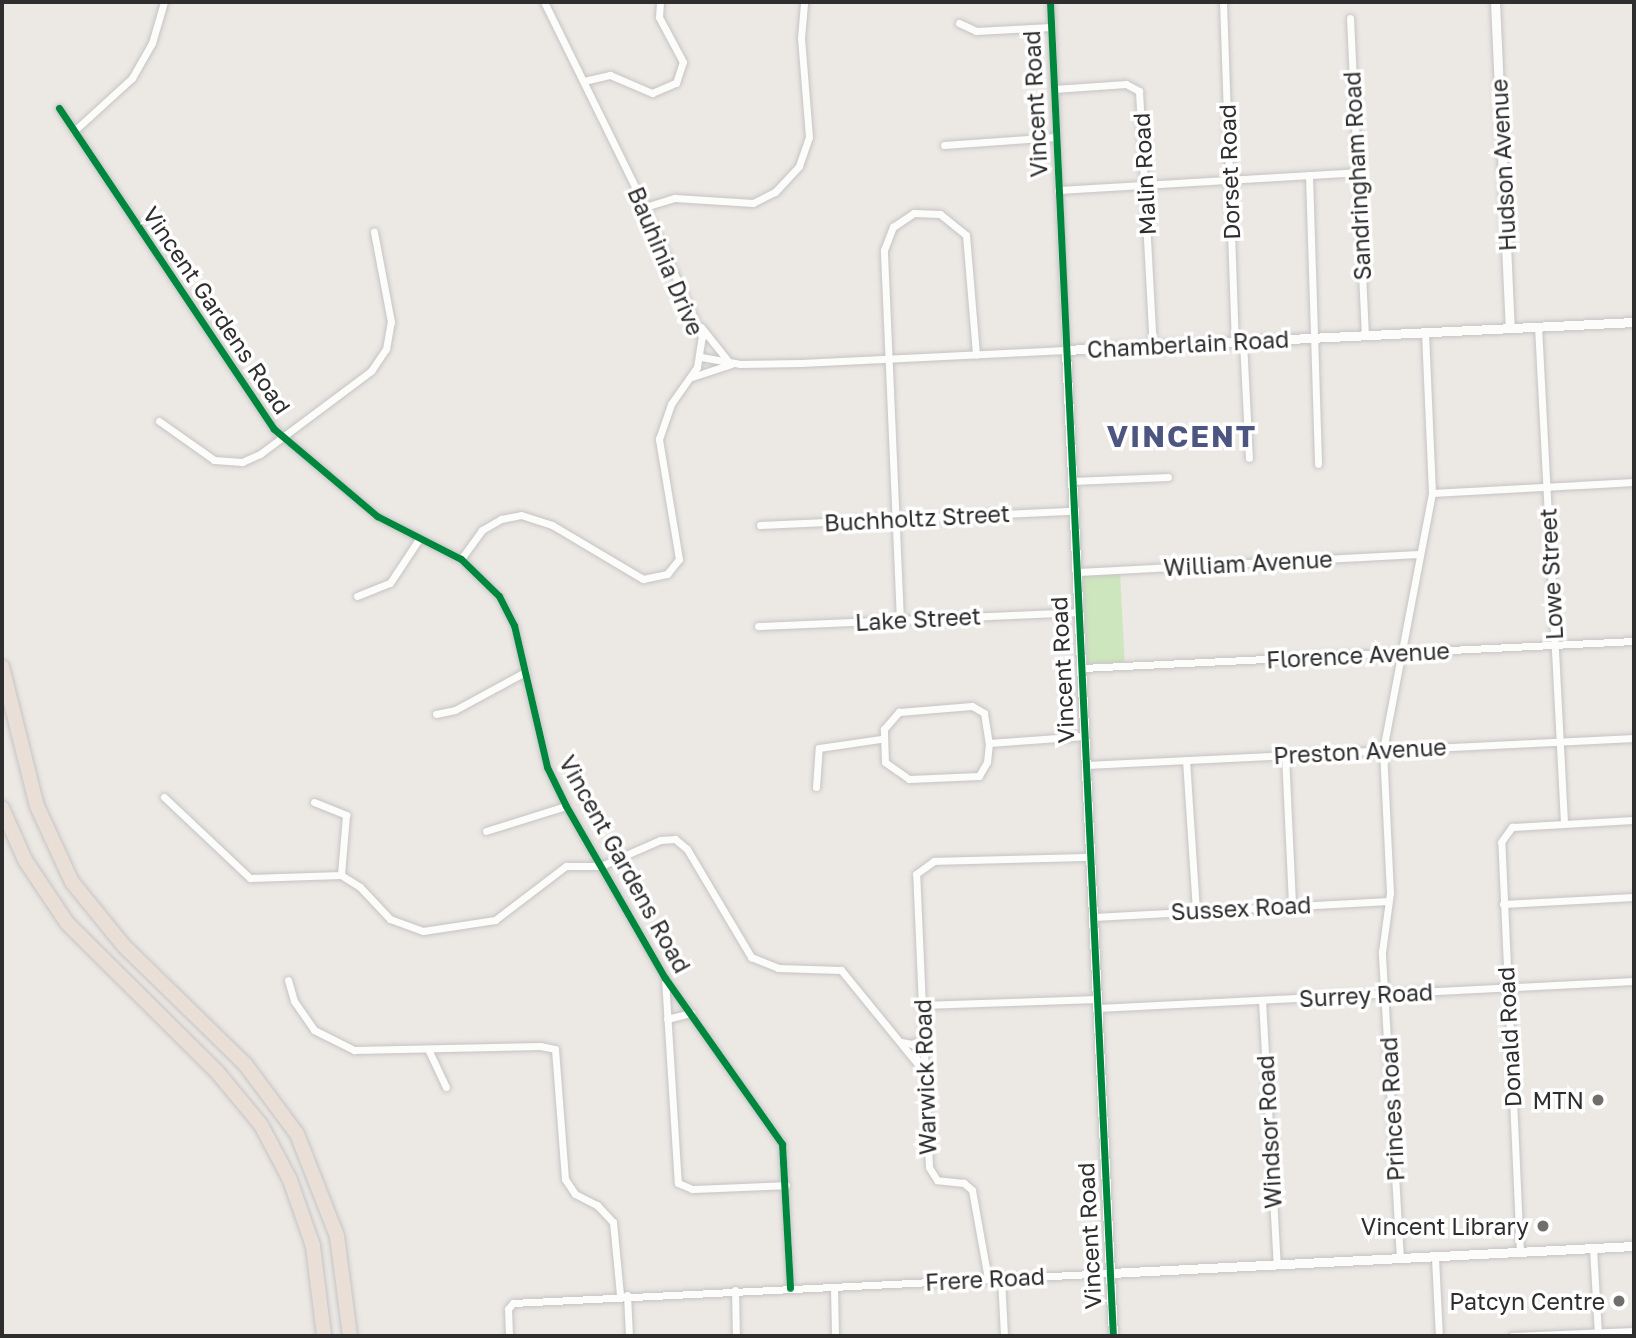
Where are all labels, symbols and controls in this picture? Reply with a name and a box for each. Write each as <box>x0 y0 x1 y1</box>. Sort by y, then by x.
street label: Vincent Road <box>1017 30 1053 178</box>
street label: Sandringham Road <box>1338 71 1376 281</box>
street label: Hudson Avenue <box>1485 78 1521 252</box>
street label: Dorset Road <box>1213 104 1245 240</box>
street label: Malin Road <box>1127 112 1161 236</box>
street label: Bauhinia Drive <box>622 183 710 339</box>
street label: Vincent Gardens Road <box>137 201 297 419</box>
street label: Chamberlain Road <box>1086 325 1290 363</box>
district label: VINCENT <box>1108 418 1256 454</box>
street label: Buchholtz Street <box>823 499 1011 537</box>
street label: Lowe Street <box>1534 507 1568 641</box>
street label: William Avenue <box>1163 545 1333 581</box>
street label: Vincent Road <box>1044 596 1080 744</box>
street label: Lake Street <box>854 602 982 636</box>
street label: Florence Avenue <box>1266 636 1450 674</box>
street label: Preston Avenue <box>1273 733 1447 769</box>
street label: Vincent Gardens Road <box>554 750 696 978</box>
street label: Sussex Road <box>1170 891 1312 925</box>
street label: Donald Road <box>1492 966 1526 1108</box>
street label: Surrey Road <box>1298 978 1434 1012</box>
street label: Warwick Road <box>908 999 942 1155</box>
street label: Princes Road <box>1374 1036 1410 1182</box>
street label: Windsor Road <box>1251 1055 1287 1209</box>
place label: MTN <box>1532 1086 1584 1114</box>
marker: MTN <box>1590 1092 1606 1108</box>
street label: Vincent Road <box>1071 1162 1107 1310</box>
place label: Vincent Library <box>1361 1212 1529 1240</box>
marker: Vincent Library <box>1535 1218 1551 1234</box>
street label: Frere Road <box>924 1262 1046 1296</box>
place label: Patcyn Centre <box>1449 1287 1605 1315</box>
marker: Patcyn Centre <box>1611 1293 1627 1309</box>

